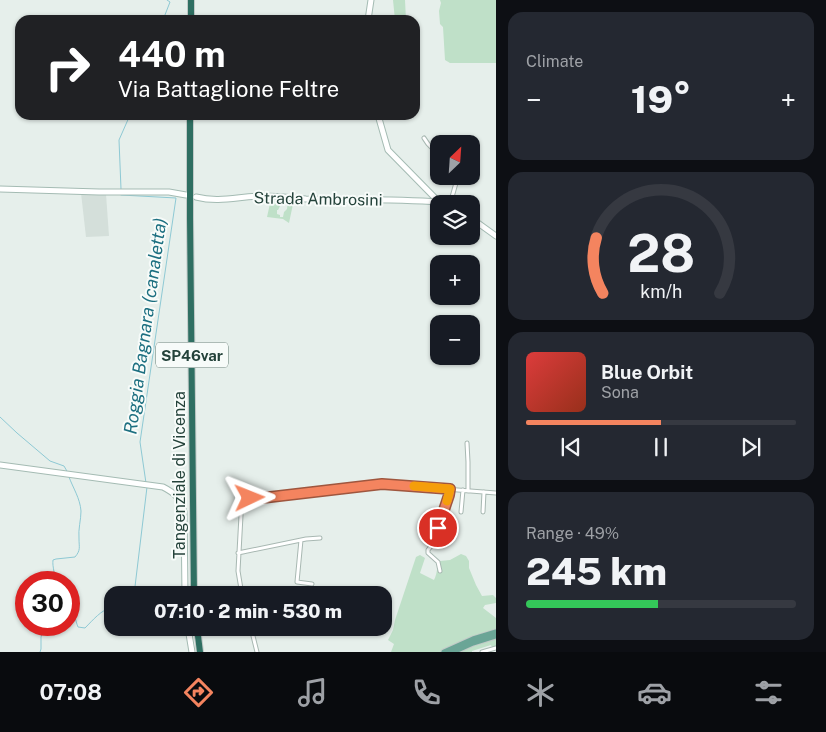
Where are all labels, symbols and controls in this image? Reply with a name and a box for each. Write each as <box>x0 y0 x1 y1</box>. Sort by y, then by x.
text: 440 m <box>118 34 226 75</box>
icon: right <box>35 35 100 100</box>
text: Climate <box>526 52 583 71</box>
text: Via Battaglione Feltre <box>118 76 339 102</box>
text: 19° <box>631 77 691 122</box>
text: − <box>526 83 542 116</box>
text: + <box>780 83 796 116</box>
north arrow <box>430 135 480 185</box>
map controls <box>430 135 480 365</box>
street label: Strada Ambrosini <box>253 188 383 210</box>
button: layers <box>430 195 480 245</box>
water label: Roggia Bagnara (canaletta) <box>119 216 171 436</box>
text: 28 <box>627 223 695 284</box>
button: + <box>430 255 480 305</box>
text: km/h <box>640 281 682 302</box>
button: − <box>430 315 480 365</box>
road number: SP46var <box>156 342 228 368</box>
text: Blue Orbit <box>601 361 693 383</box>
text: Sona <box>601 383 639 402</box>
street label: Tangenziale di Vicenza <box>170 391 189 559</box>
icon: previous <box>557 433 585 461</box>
icon: pause <box>647 433 675 461</box>
icon: next <box>737 433 765 461</box>
position arrow <box>223 471 275 523</box>
pin <box>417 507 459 549</box>
icon: arrive <box>424 514 452 542</box>
text: Range · 49% <box>526 524 619 543</box>
text: 245 km <box>526 549 667 594</box>
speed limit sign: 30 <box>15 571 80 636</box>
text: 07:10 · 2 min · 530 m <box>154 600 342 622</box>
icon: directions <box>181 675 216 710</box>
icon: music <box>295 675 330 710</box>
icon: phone <box>409 675 444 710</box>
icon: climate <box>523 675 558 710</box>
icon: car <box>637 675 672 710</box>
icon: filters <box>751 675 786 710</box>
text: 07:08 <box>40 679 102 705</box>

